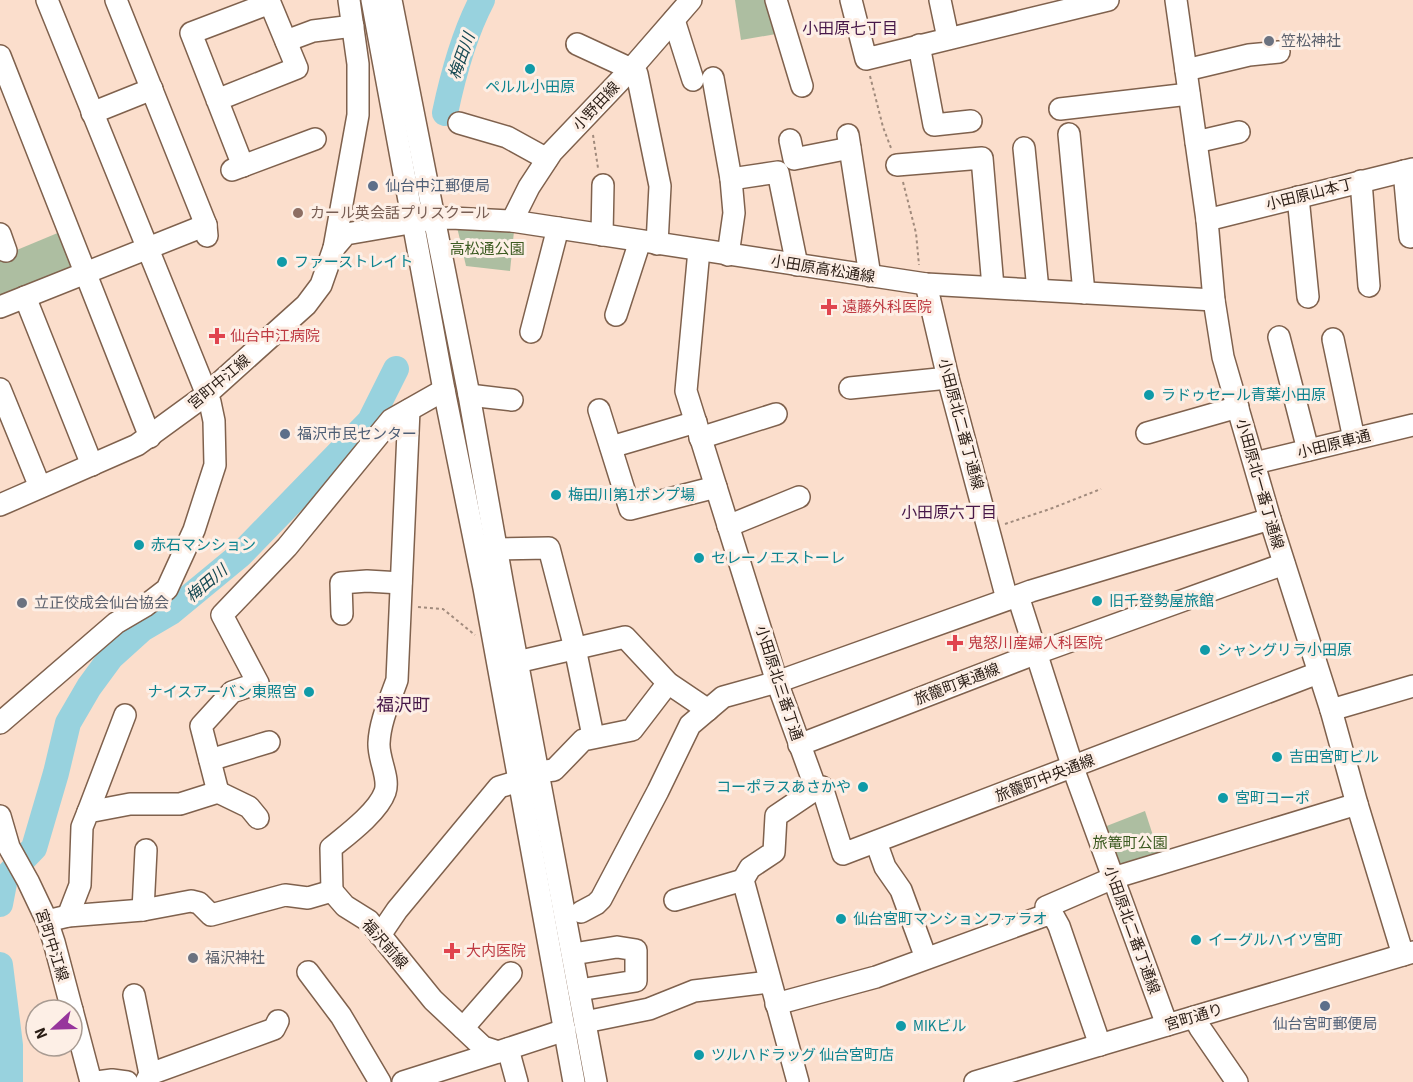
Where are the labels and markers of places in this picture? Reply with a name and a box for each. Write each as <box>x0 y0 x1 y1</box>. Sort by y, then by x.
place label: 笠松神社 <box>1281 31 1341 52</box>
marker: 笠松神社 <box>1262 34 1276 48</box>
marker: ペルル小田原 <box>523 62 537 76</box>
place label: ペルル小田原 <box>485 77 575 98</box>
place label: 仙台中江郵便局 <box>385 176 490 197</box>
marker: 仙台中江郵便局 <box>366 179 380 193</box>
place label: カール英会話プリスクール <box>310 203 490 224</box>
marker: カール英会話プリスクール <box>291 206 305 220</box>
place label: ファーストレイト <box>294 252 413 273</box>
marker: ファーストレイト <box>275 255 289 269</box>
place label: 遠藤外科医院 <box>842 297 932 318</box>
marker: 遠藤外科医院 <box>820 298 838 316</box>
place label: 仙台中江病院 <box>230 326 320 347</box>
marker: 仙台中江病院 <box>208 327 226 345</box>
place label: ラドゥセール青葉小田原 <box>1161 385 1326 406</box>
marker: ラドゥセール青葉小田原 <box>1142 388 1156 402</box>
place label: 福沢市民センター <box>297 424 417 445</box>
marker: 福沢市民センター <box>278 427 292 441</box>
place label: 梅田川第1ポンプ場 <box>568 485 695 506</box>
marker: 梅田川第1ポンプ場 <box>549 488 563 502</box>
place label: 赤石マンション <box>151 535 256 556</box>
marker: 赤石マンション <box>132 538 146 552</box>
place label: セレーノエストーレ <box>711 548 845 569</box>
marker: セレーノエストーレ <box>692 551 706 565</box>
place label: 旧千登勢屋旅館 <box>1109 591 1214 612</box>
place label: 立正佼成会仙台協会 <box>34 593 169 614</box>
marker: 旧千登勢屋旅館 <box>1090 594 1104 608</box>
marker: 立正佼成会仙台協会 <box>15 596 29 610</box>
place label: 鬼怒川産婦人科医院 <box>968 633 1103 654</box>
marker: 鬼怒川産婦人科医院 <box>946 634 964 652</box>
place label: シャングリラ小田原 <box>1217 640 1352 661</box>
marker: シャングリラ小田原 <box>1198 643 1212 657</box>
place label: ナイスアーバン東照宮 <box>148 682 297 703</box>
marker: ナイスアーバン東照宮 <box>302 685 316 699</box>
place label: 吉田宮町ビル <box>1289 747 1379 768</box>
marker: 吉田宮町ビル <box>1270 750 1284 764</box>
place label: コーポラスあさかや <box>716 777 851 798</box>
marker: コーポラスあさかや <box>856 780 870 794</box>
place label: 宮町コーポ <box>1235 788 1310 809</box>
marker: 宮町コーポ <box>1216 791 1230 805</box>
place label: 仙台宮町マンションファラオ <box>853 909 1048 930</box>
marker: 仙台宮町マンションファラオ <box>834 912 848 926</box>
place label: イーグルハイツ宮町 <box>1208 930 1343 951</box>
marker: イーグルハイツ宮町 <box>1189 933 1203 947</box>
place label: 大内医院 <box>466 941 526 962</box>
marker: 大内医院 <box>443 942 461 960</box>
place label: 福沢神社 <box>205 948 265 969</box>
marker: 福沢神社 <box>186 951 200 965</box>
marker: 仙台宮町郵便局 <box>1318 999 1332 1013</box>
place label: 仙台宮町郵便局 <box>1272 1014 1378 1035</box>
place label: MIKビル <box>913 1016 967 1037</box>
marker: MIKビル <box>894 1019 908 1033</box>
place label: ツルハドラッグ 仙台宮町店 <box>711 1045 894 1066</box>
marker: ツルハドラッグ 仙台宮町店 <box>692 1048 706 1062</box>

